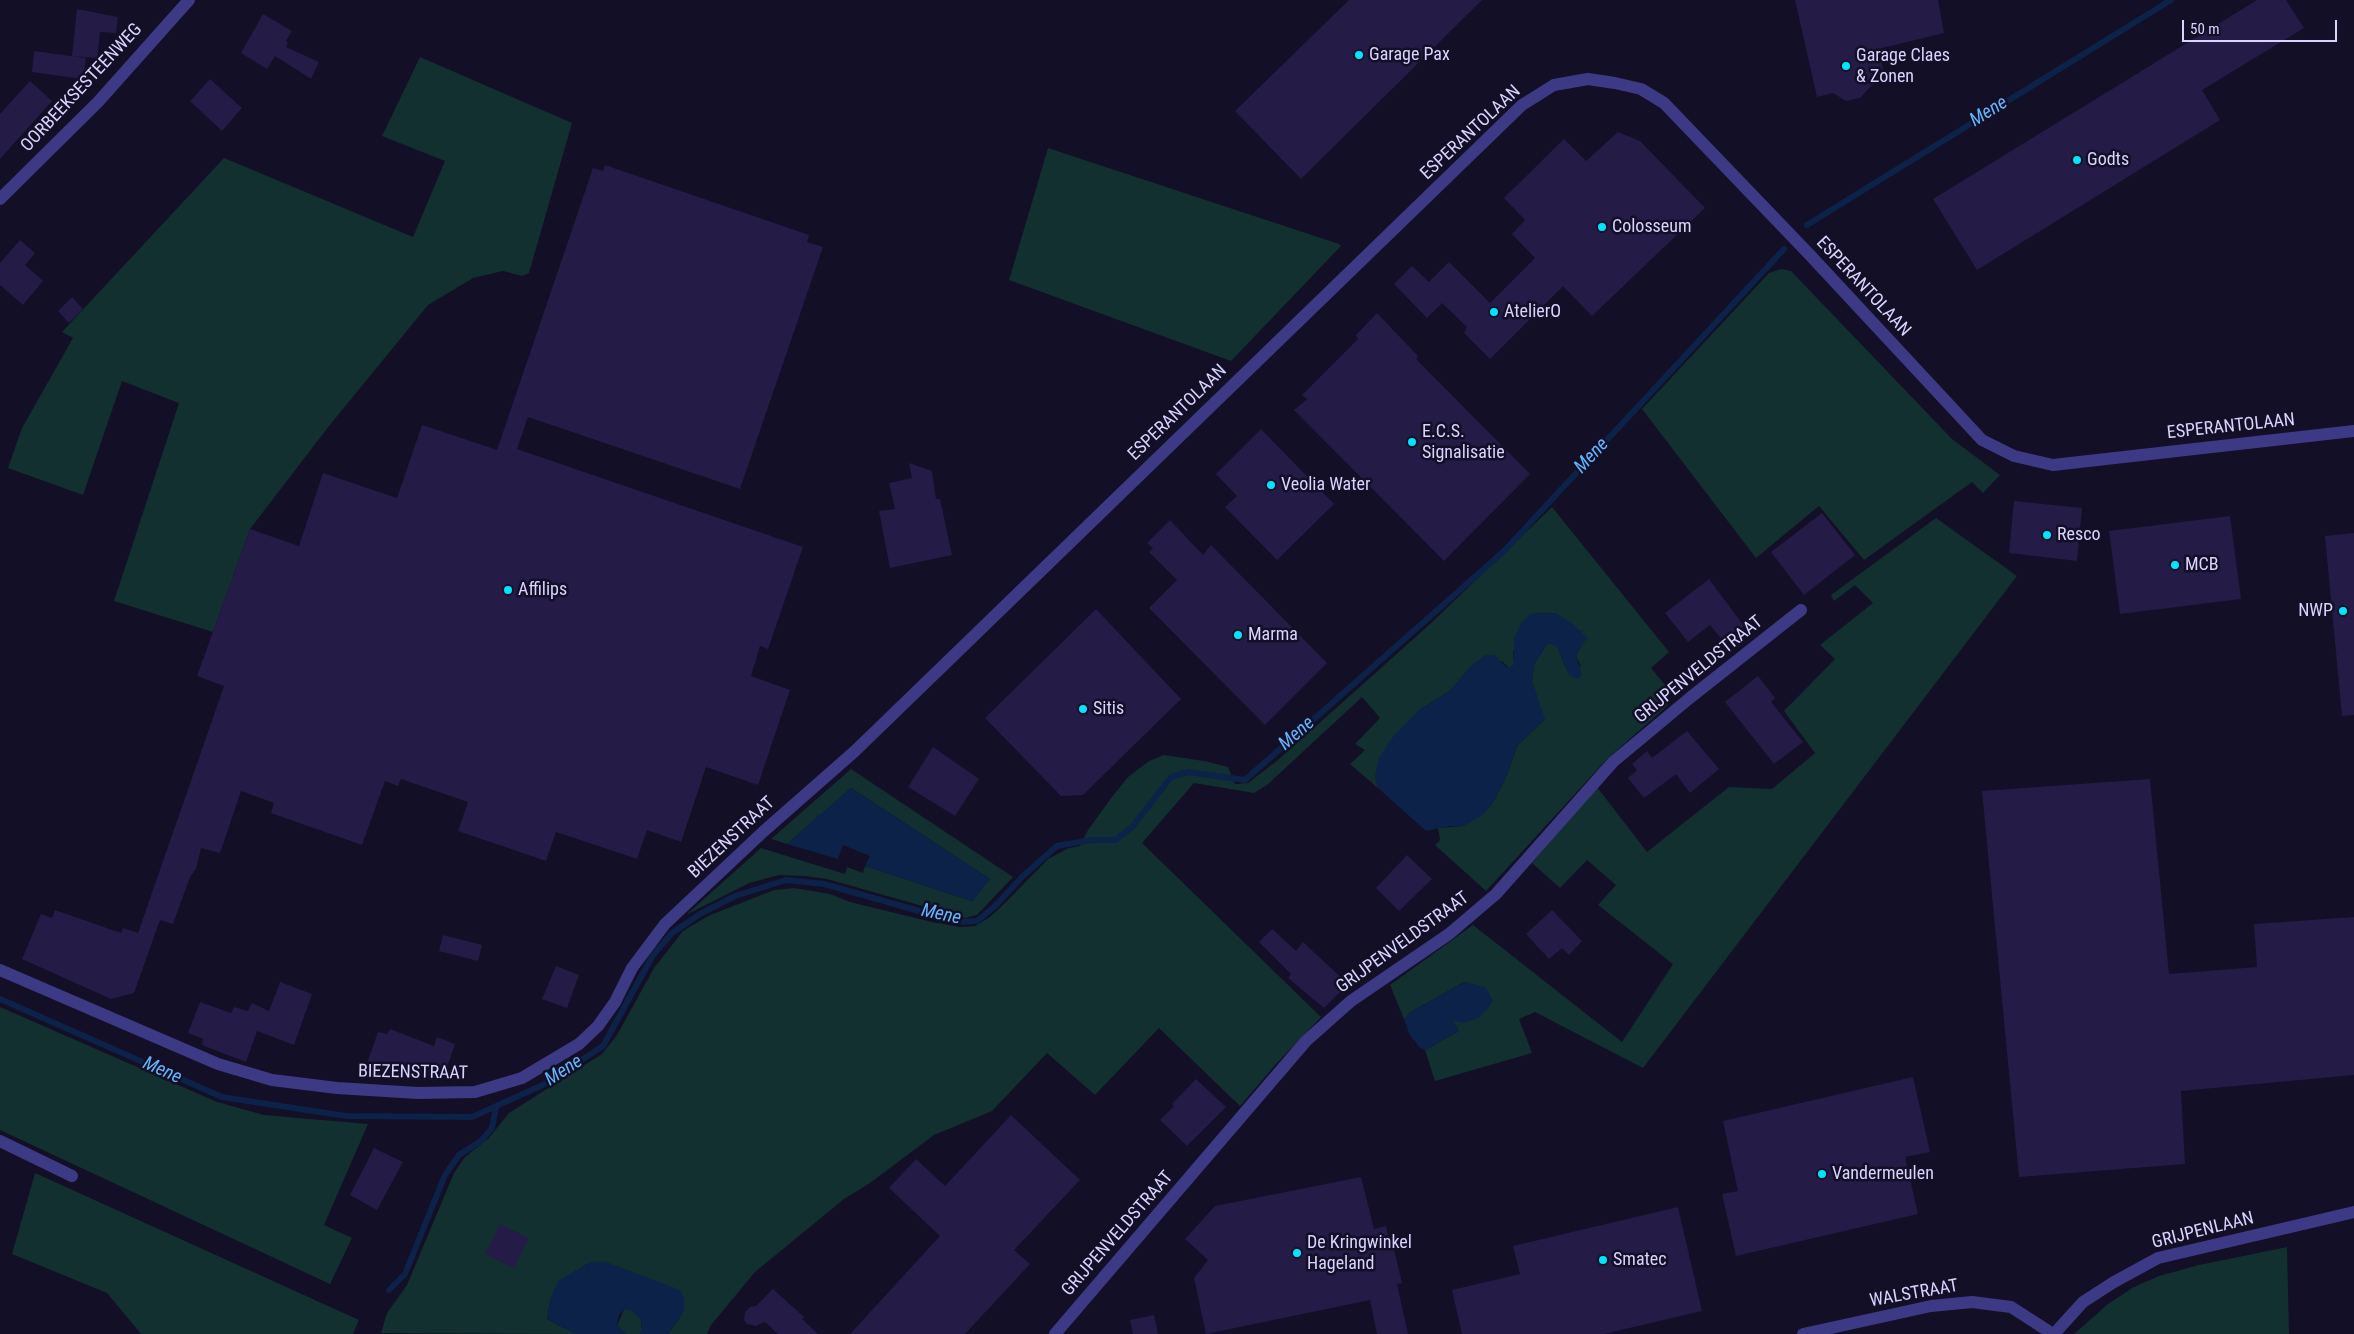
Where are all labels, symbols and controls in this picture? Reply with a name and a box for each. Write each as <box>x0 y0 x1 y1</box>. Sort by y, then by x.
scale bar <box>2184 10 2339 42</box>
street label: OORBEEKSESTEENWEG <box>17 19 147 157</box>
text: 50 m <box>2190 20 2220 38</box>
place label: Garage Pax <box>1369 44 1450 66</box>
place label: Garage Claes & Zonen <box>1856 45 1950 88</box>
marker: Garage Pax <box>1353 49 1365 61</box>
marker: Garage Claes & Zonen <box>1840 60 1852 72</box>
street label: ESPERANTOLAAN <box>1417 81 1525 185</box>
water label: Mene <box>1966 92 2012 132</box>
place label: Godts <box>2087 149 2129 171</box>
marker: Godts <box>2071 154 2083 166</box>
place label: Colosseum <box>1612 216 1692 238</box>
marker: Colosseum <box>1596 221 1608 233</box>
street label: ESPERANTOLAAN <box>1811 233 1915 341</box>
place label: AtelierO <box>1504 301 1561 323</box>
marker: AtelierO <box>1488 306 1500 318</box>
street label: ESPERANTOLAAN <box>1124 361 1232 465</box>
street label: ESPERANTOLAAN <box>2166 410 2296 444</box>
place label: E.C.S. Signalisatie <box>1422 421 1505 464</box>
water label: Mene <box>1570 434 1614 478</box>
marker: E.C.S. Signalisatie <box>1406 436 1418 448</box>
place label: Veolia Water <box>1281 474 1370 496</box>
marker: Veolia Water <box>1265 479 1277 491</box>
place label: Resco <box>2057 524 2101 546</box>
marker: Resco <box>2041 529 2053 541</box>
place label: MCB <box>2185 554 2219 576</box>
marker: MCB <box>2169 559 2181 571</box>
place label: Affilips <box>518 579 567 601</box>
marker: Affilips <box>502 584 514 596</box>
place label: NWP <box>2298 600 2333 622</box>
marker: NWP <box>2337 605 2349 617</box>
street label: GRIJPENVELDSTRAAT <box>1631 612 1767 728</box>
place label: Marma <box>1248 624 1298 646</box>
marker: Marma <box>1232 629 1244 641</box>
place label: Sitis <box>1093 698 1124 720</box>
marker: Sitis <box>1077 703 1089 715</box>
water label: Mene <box>1274 712 1320 756</box>
street label: BIEZENSTRAAT <box>684 793 780 883</box>
street label: GRIJPENVELDSTRAAT <box>1333 888 1473 998</box>
water label: Mene <box>919 900 963 930</box>
water label: Mene <box>541 1051 587 1091</box>
water label: Mene <box>139 1052 185 1090</box>
street label: BIEZENSTRAAT <box>358 1061 468 1085</box>
place label: Vandermeulen <box>1832 1163 1934 1185</box>
street label: GRIJPENVELDSTRAAT <box>1058 1167 1178 1301</box>
marker: Vandermeulen <box>1816 1168 1828 1180</box>
street label: GRIJPENLAAN <box>2150 1208 2256 1254</box>
place label: De Kringwinkel Hageland <box>1307 1232 1412 1274</box>
marker: De Kringwinkel Hageland <box>1291 1247 1303 1259</box>
place label: Smatec <box>1613 1249 1667 1271</box>
marker: Smatec <box>1597 1254 1609 1266</box>
street label: WALSTRAAT <box>1868 1276 1960 1312</box>

